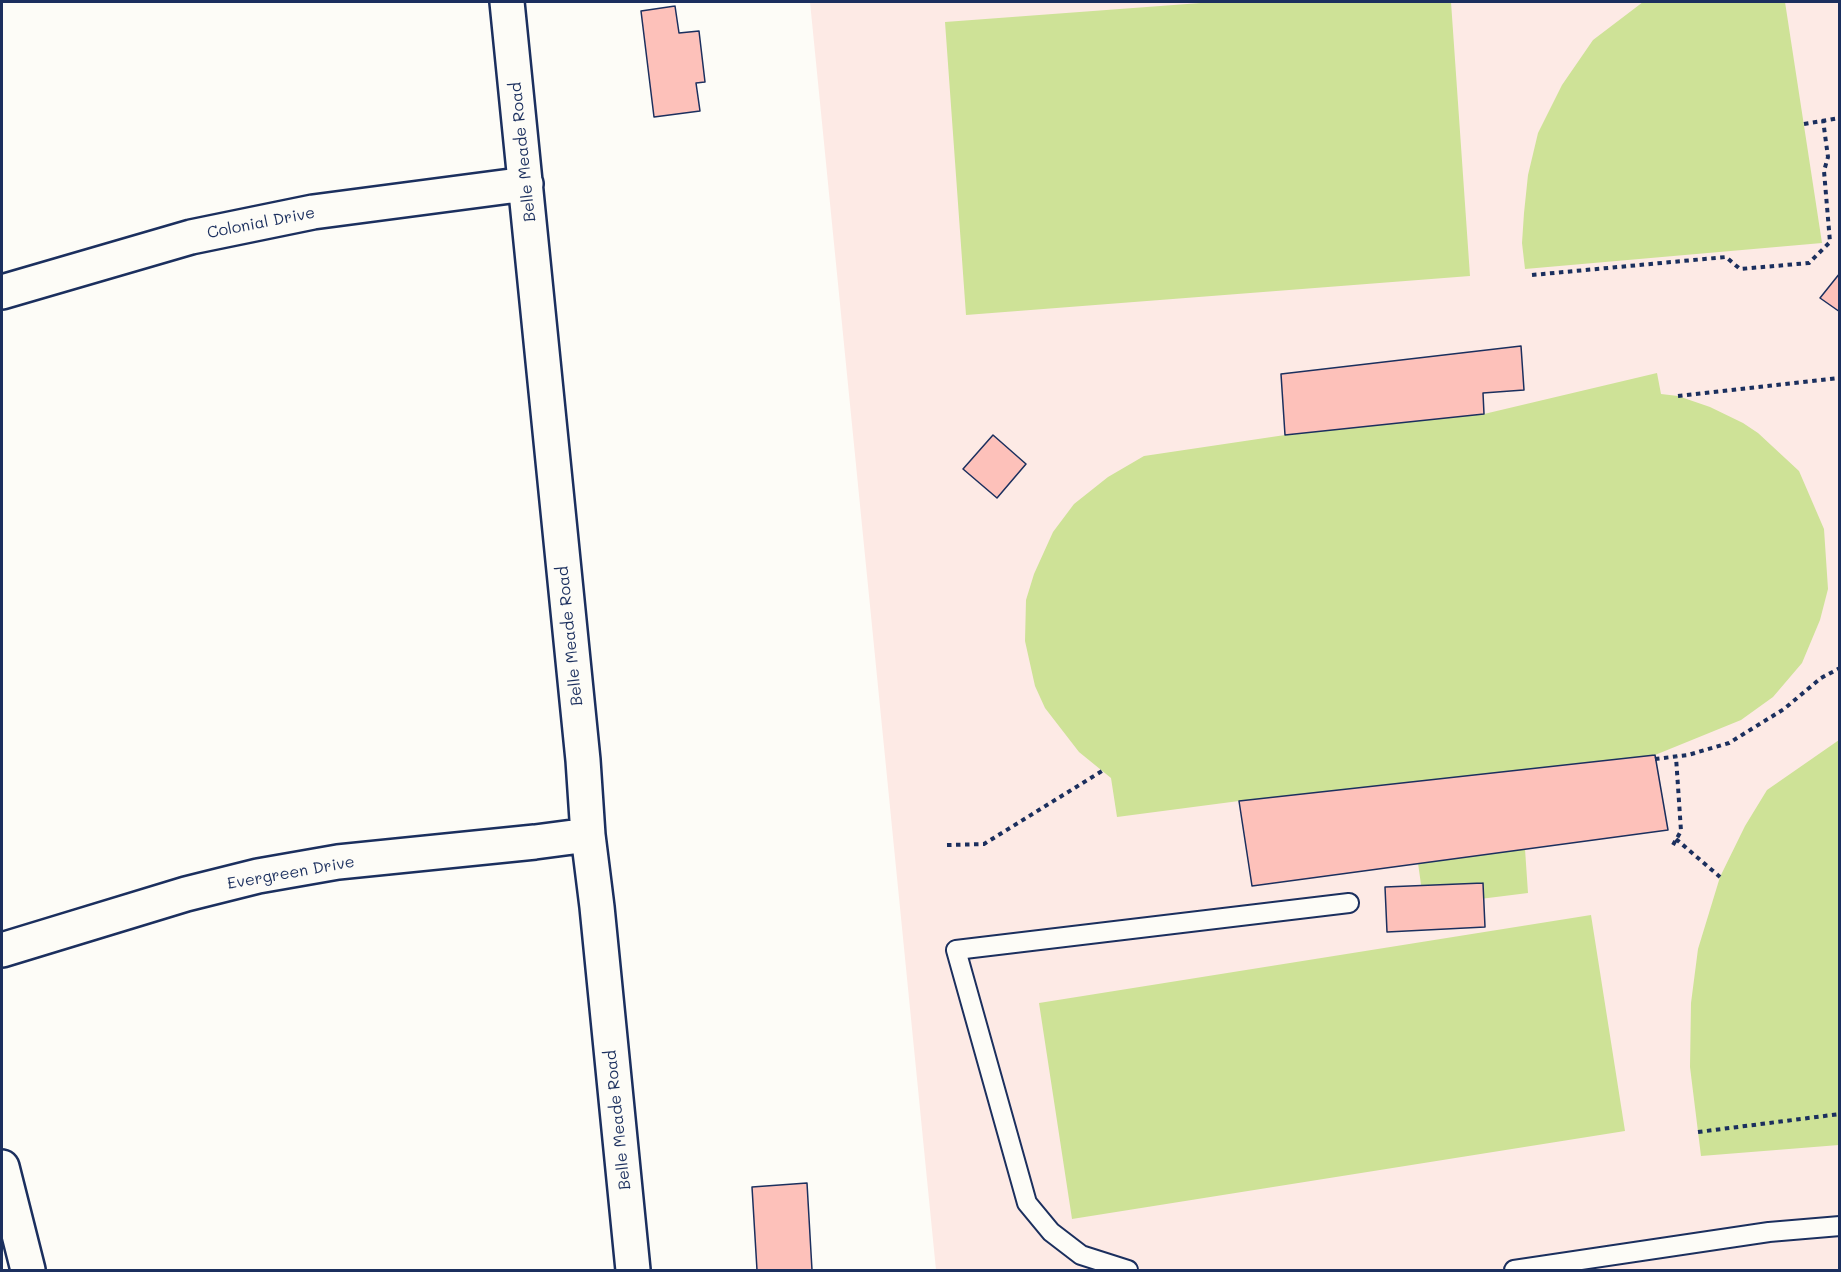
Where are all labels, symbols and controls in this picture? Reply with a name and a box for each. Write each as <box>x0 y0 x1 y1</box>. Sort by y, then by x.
street label: Belle Meade Road <box>506 81 540 223</box>
street label: Colonial Drive <box>205 203 317 243</box>
street label: Belle Meade Road <box>553 565 587 707</box>
street label: Evergreen Drive <box>226 852 356 894</box>
street label: Belle Meade Road <box>601 1049 635 1191</box>

